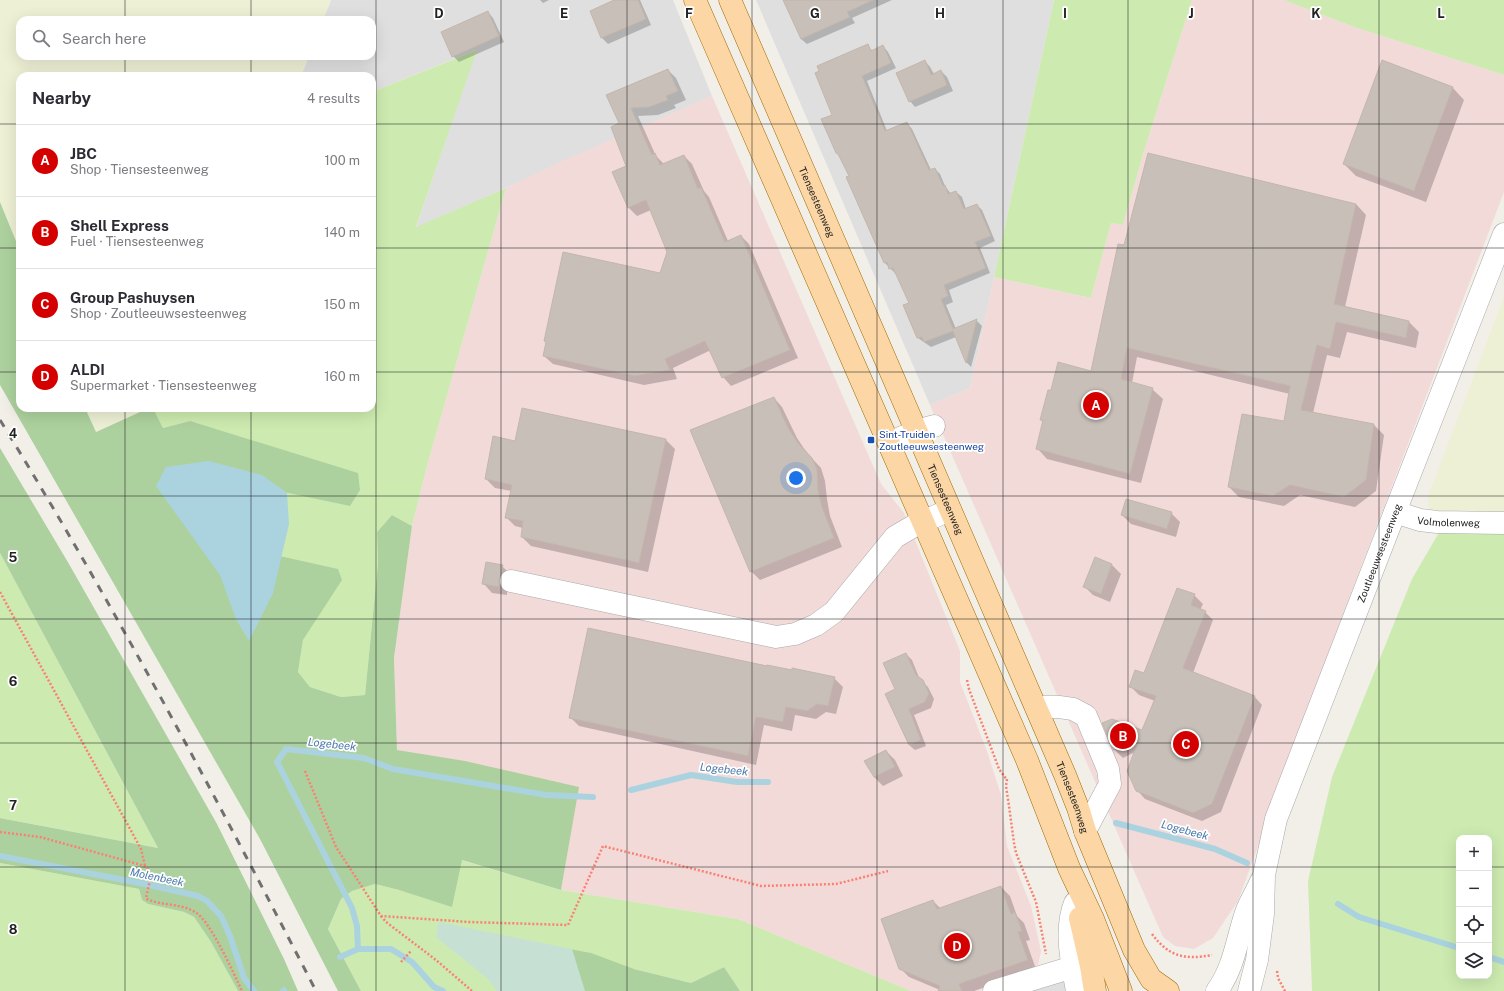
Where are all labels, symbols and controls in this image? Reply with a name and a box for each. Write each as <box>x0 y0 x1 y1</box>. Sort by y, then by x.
text: D <box>434 6 444 21</box>
text: E <box>560 6 568 21</box>
text: F <box>685 6 693 21</box>
text: G <box>810 6 820 21</box>
text: H <box>935 6 945 21</box>
text: I <box>1063 6 1067 21</box>
text: J <box>1188 6 1194 21</box>
text: K <box>1311 6 1321 21</box>
text: L <box>1437 6 1445 21</box>
search box <box>16 16 376 60</box>
icon: search <box>30 27 52 49</box>
text: Search here <box>62 30 146 47</box>
text: Nearby <box>32 88 91 108</box>
text: 4 results <box>307 91 360 106</box>
text: JBC <box>70 145 97 162</box>
text: A <box>40 153 50 168</box>
text: 100 m <box>324 153 360 168</box>
text: Shop · Tiensesteenweg <box>70 162 209 177</box>
street label: Tiensesteenweg <box>797 165 838 239</box>
text: Shell Express <box>70 217 169 234</box>
text: B <box>41 225 49 240</box>
text: 140 m <box>324 225 360 240</box>
text: Fuel · Tiensesteenweg <box>70 234 204 249</box>
text: Group Pashuysen <box>70 289 195 306</box>
text: C <box>40 297 50 312</box>
text: 150 m <box>324 297 360 312</box>
text: Shop · Zoutleeuwsesteenweg <box>70 306 247 321</box>
text: ALDI <box>70 361 105 378</box>
text: D <box>40 369 50 384</box>
text: 160 m <box>324 369 360 384</box>
text: Supermarket · Tiensesteenweg <box>70 378 257 393</box>
pin: A <box>1083 390 1109 420</box>
text: 4 <box>9 426 18 441</box>
place label: Sint-Truiden Zoutleeuwsesteenweg <box>879 428 984 452</box>
marker: Sint-Truiden Zoutleeuwsesteenweg <box>866 435 876 445</box>
street label: Tiensesteenweg <box>925 462 966 537</box>
your location <box>786 468 806 488</box>
street label: Zoutleeuwsesteenweg <box>1355 502 1404 604</box>
street label: Volmolenweg <box>1417 514 1480 529</box>
text: 5 <box>9 550 18 565</box>
text: 6 <box>9 674 18 689</box>
pin: B <box>1110 721 1136 751</box>
pin: C <box>1173 729 1199 759</box>
water label: Logebeek <box>307 735 357 753</box>
water label: Logebeek <box>699 760 749 778</box>
street label: Tiensesteenweg <box>1054 760 1091 835</box>
text: 7 <box>9 798 17 813</box>
water label: Logebeek <box>1160 818 1210 842</box>
map controls <box>1456 835 1492 979</box>
button: + <box>1456 835 1492 871</box>
water label: Molenbeek <box>129 865 185 889</box>
button: − <box>1456 871 1492 907</box>
button: locate <box>1456 907 1492 943</box>
text: 8 <box>9 922 18 937</box>
pin: D <box>944 931 970 961</box>
button: layers <box>1456 943 1492 979</box>

